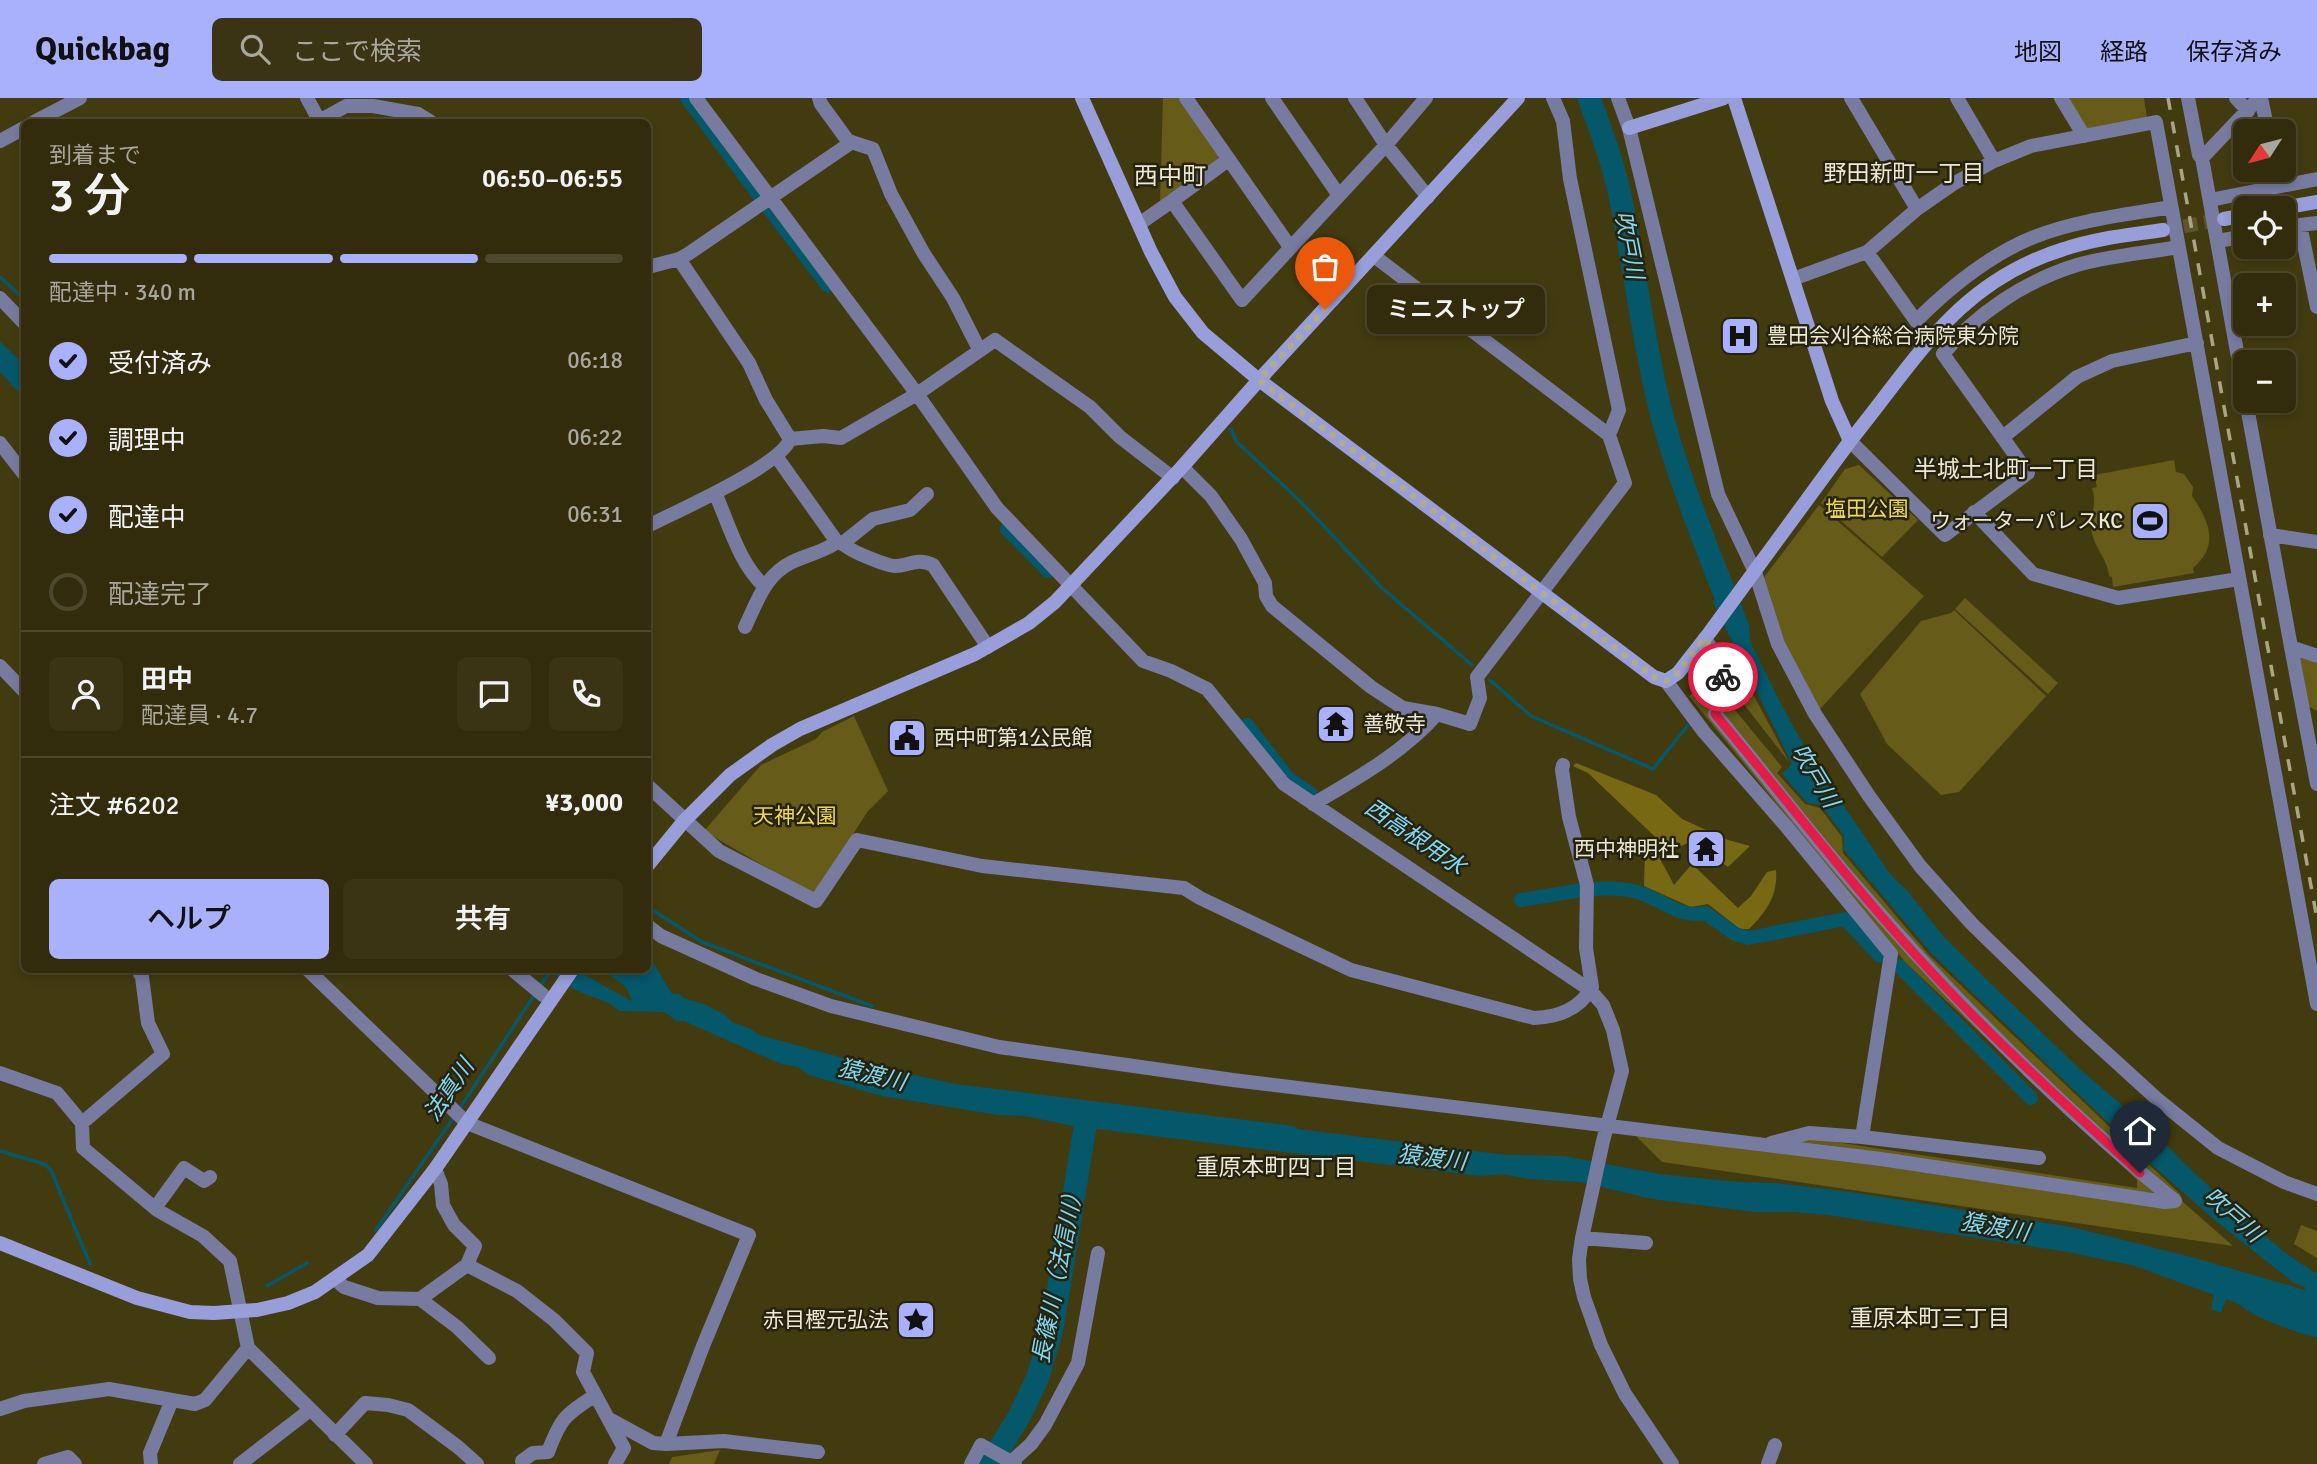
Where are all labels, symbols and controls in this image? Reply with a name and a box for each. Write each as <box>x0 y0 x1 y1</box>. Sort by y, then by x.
search box <box>212 18 702 81</box>
text: Quickbag <box>35 29 170 70</box>
icon: search <box>236 30 274 68</box>
text: ここで検索 <box>292 36 422 68</box>
text: 地図 <box>2014 37 2062 67</box>
text: 経路 <box>2100 37 2148 67</box>
text: 保存済み <box>2186 37 2282 67</box>
north arrow <box>2233 119 2296 182</box>
map controls <box>2233 119 2296 413</box>
text: 到着まで <box>49 141 141 170</box>
district label: 野田新町一丁目 <box>1824 159 1985 188</box>
district label: 西中町 <box>1134 161 1206 191</box>
text: 06:50–06:55 <box>482 163 623 195</box>
text: 3 分 <box>49 168 130 224</box>
button: locate <box>2233 196 2296 259</box>
water label: 吹戸川 <box>1608 208 1650 285</box>
pin <box>1295 237 1355 309</box>
icon: bag <box>1306 248 1344 286</box>
button: + <box>2233 273 2296 336</box>
text: 配達中 · 340 m <box>49 278 196 307</box>
callout: ミニストップ <box>1367 284 1546 333</box>
text: ミニストップ <box>1387 295 1525 324</box>
hospital icon: 豊田会刈谷総合病院東分院 <box>1719 315 1761 357</box>
place label: 豊田会刈谷総合病院東分院 <box>1767 323 2019 349</box>
icon: check <box>49 342 87 380</box>
text: 06:18 <box>567 346 623 375</box>
text: 受付済み <box>108 348 212 380</box>
button: − <box>2233 350 2296 413</box>
icon: check <box>49 419 87 457</box>
text: 06:22 <box>567 423 623 452</box>
text: 調理中 <box>108 425 186 457</box>
district label: 半城土北町一丁目 <box>1914 455 2098 484</box>
icon: check <box>49 496 87 534</box>
park label: 塩田公園 <box>1825 496 1909 522</box>
text: 06:31 <box>567 500 623 529</box>
sports icon: ウォーターパレスKC <box>2129 500 2171 542</box>
text: 配達中 <box>108 502 186 534</box>
place label: ウォーターパレスKC <box>1930 508 2123 534</box>
text: 配達完了 <box>108 579 212 611</box>
courier <box>1688 642 1758 712</box>
button: person <box>49 657 123 731</box>
button: chat <box>457 657 531 731</box>
button: phone <box>549 657 623 731</box>
icon: bike <box>1704 658 1742 696</box>
text: 田中 <box>141 664 193 696</box>
text: 配達員 · 4.7 <box>141 701 258 730</box>
temple icon: 善敬寺 <box>1315 703 1357 745</box>
place label: 善敬寺 <box>1363 711 1426 737</box>
public building icon: 西中町第1公民館 <box>886 717 928 759</box>
place label: 西中町第1公民館 <box>934 725 1092 751</box>
water label: 吹戸川 <box>1785 739 1847 816</box>
text: ¥3,000 <box>545 787 623 819</box>
text: 注文 #6202 <box>49 790 180 822</box>
water label: 西高根用水 <box>1359 793 1473 883</box>
park label: 天神公園 <box>753 803 837 829</box>
temple icon: 西中神明社 <box>1685 828 1727 870</box>
place label: 西中神明社 <box>1574 836 1679 862</box>
button: ヘルプ <box>49 879 329 959</box>
button: 共有 <box>343 879 623 959</box>
water label: 法真川 <box>418 1051 482 1127</box>
water label: 猿渡川 <box>835 1053 912 1098</box>
pin <box>2110 1101 2170 1173</box>
icon: home <box>2121 1112 2159 1150</box>
water label: 猿渡川 <box>1396 1139 1471 1177</box>
district label: 重原本町四丁目 <box>1196 1153 1357 1182</box>
water label: 長篠川（法信川） <box>1026 1180 1090 1366</box>
water label: 吹戸川 <box>2197 1181 2271 1251</box>
water label: 猿渡川 <box>1959 1207 2034 1248</box>
place icon: 赤目樫元弘法 <box>895 1299 937 1341</box>
district label: 重原本町三丁目 <box>1850 1304 2011 1333</box>
place label: 赤目樫元弘法 <box>763 1307 889 1333</box>

